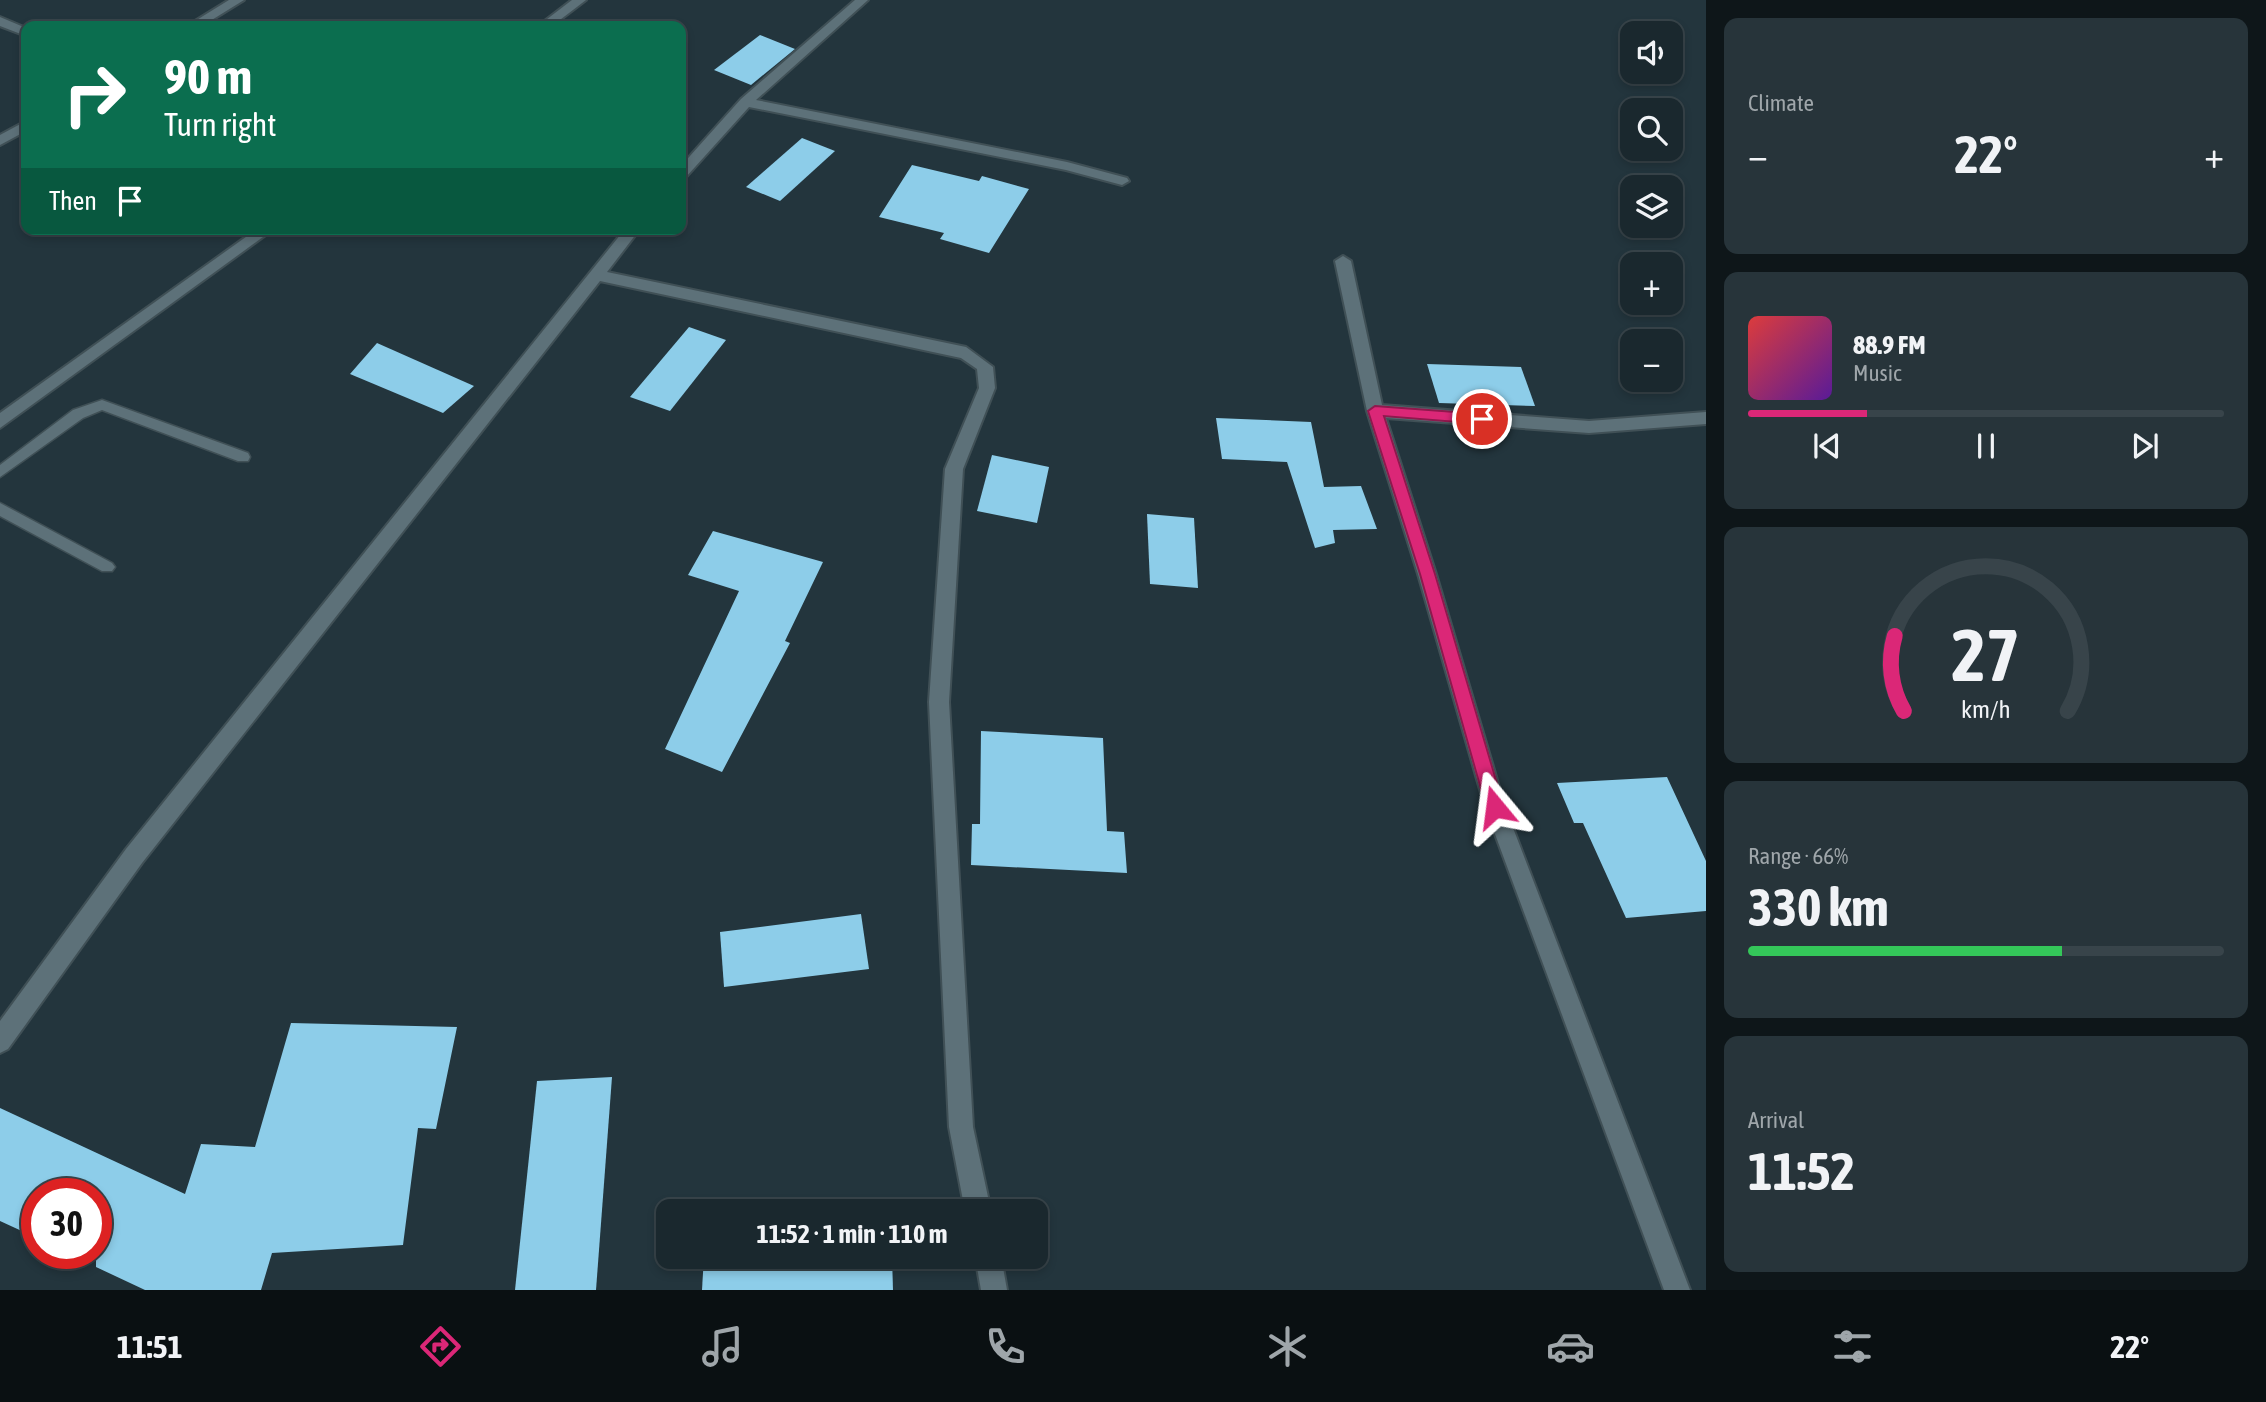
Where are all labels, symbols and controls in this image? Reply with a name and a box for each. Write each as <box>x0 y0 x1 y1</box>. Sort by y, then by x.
map controls <box>1620 21 1683 392</box>
button: sound <box>1620 21 1683 84</box>
text: 90 m <box>164 48 252 104</box>
icon: right <box>49 49 140 140</box>
text: Climate <box>1748 90 1814 116</box>
button: search <box>1620 98 1683 161</box>
text: Turn right <box>164 106 277 143</box>
text: 22° <box>1954 124 2018 184</box>
text: − <box>1748 133 1768 176</box>
text: + <box>2204 133 2224 176</box>
button: layers <box>1620 175 1683 238</box>
icon: arrive <box>111 182 149 220</box>
text: Then <box>49 186 97 216</box>
button: + <box>1620 252 1683 315</box>
button: − <box>1620 329 1683 392</box>
text: 88.9 FM <box>1853 330 1926 360</box>
text: Music <box>1853 360 1901 386</box>
pin <box>1452 389 1512 449</box>
icon: arrive <box>1463 400 1501 438</box>
icon: previous <box>1808 427 1846 465</box>
icon: pause <box>1967 427 2005 465</box>
icon: next <box>2126 427 2164 465</box>
text: 27 <box>1952 613 2020 696</box>
text: km/h <box>1961 695 2011 723</box>
position arrow <box>1458 770 1532 844</box>
text: Range · 66% <box>1748 843 1848 869</box>
text: 330 km <box>1748 877 1889 937</box>
text: Arrival <box>1748 1107 1804 1133</box>
text: 11:52 <box>1748 1141 1855 1201</box>
speed limit sign: 30 <box>21 1178 112 1269</box>
text: 11:52 · 1 min · 110 m <box>757 1219 947 1249</box>
icon: directions <box>416 1322 465 1371</box>
icon: music <box>698 1322 747 1371</box>
icon: phone <box>981 1322 1030 1371</box>
icon: climate <box>1263 1322 1312 1371</box>
icon: car <box>1546 1322 1595 1371</box>
icon: filters <box>1828 1322 1877 1371</box>
text: 11:51 <box>117 1328 183 1365</box>
text: 22° <box>2110 1328 2149 1365</box>

